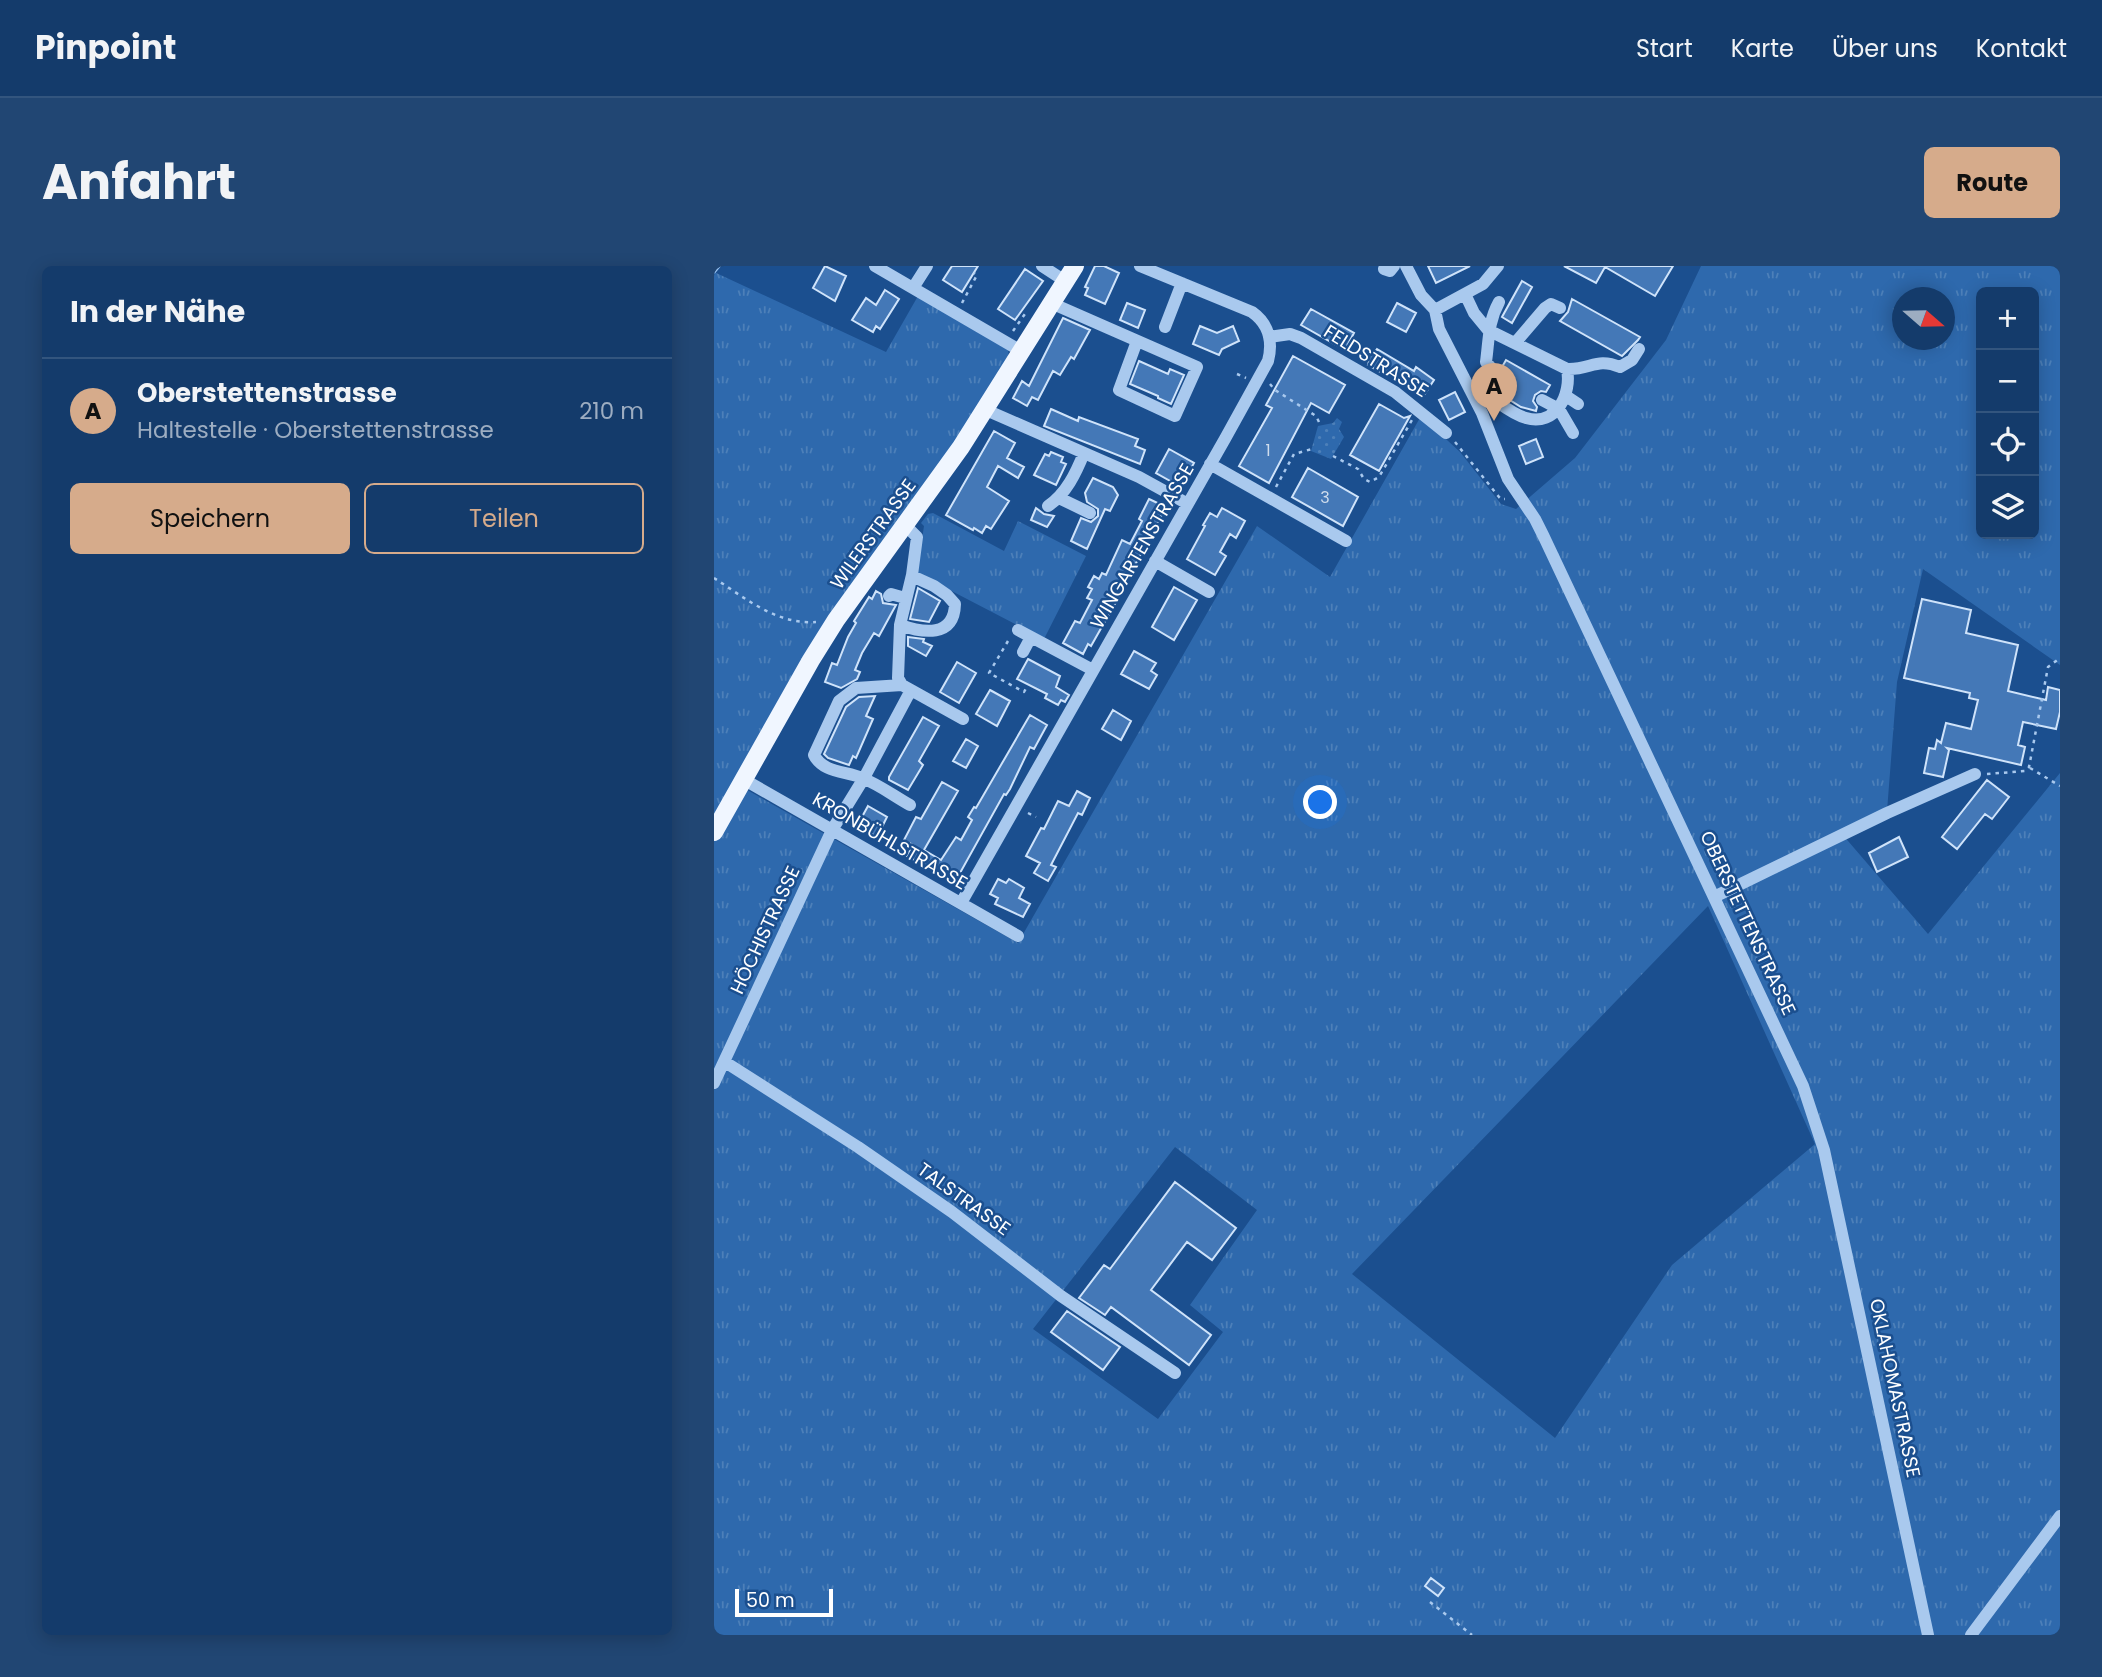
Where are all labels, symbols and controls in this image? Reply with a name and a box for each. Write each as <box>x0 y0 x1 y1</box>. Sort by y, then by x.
text: Pinpoint <box>35 24 176 71</box>
text: Start <box>1636 32 1693 65</box>
text: Karte <box>1731 32 1794 65</box>
text: Über uns <box>1832 32 1938 65</box>
text: Kontakt <box>1976 32 2067 65</box>
button: Route <box>1924 147 2060 218</box>
text: Anfahrt <box>42 148 236 216</box>
north arrow <box>1892 287 1955 350</box>
map controls <box>1976 287 2039 539</box>
button: + <box>1976 287 2039 350</box>
text: In der Nähe <box>70 290 245 333</box>
street label: FELDSTRASSE <box>1318 318 1434 404</box>
button: − <box>1976 350 2039 413</box>
pin: A <box>1471 363 1517 421</box>
text: Oberstettenstrasse <box>137 375 397 411</box>
text: A <box>85 395 101 427</box>
text: 210 m <box>579 395 644 427</box>
button: locate <box>1976 413 2039 476</box>
text: Haltestelle · Oberstettenstrasse <box>137 414 494 446</box>
house number: 1 <box>1265 439 1271 462</box>
street label: WINGARTENSTRASSE <box>1084 458 1200 634</box>
street label: WILERSTRASSE <box>824 473 922 595</box>
button: layers <box>1976 476 2039 539</box>
button: Speichern <box>70 483 350 554</box>
button: Teilen <box>364 483 644 554</box>
house number: 3 <box>1320 486 1330 509</box>
your location <box>1303 785 1337 819</box>
street label: KRONBÜHLSTRASSE <box>808 786 972 896</box>
street label: OBERSTETTENSTRASSE <box>1693 826 1803 1020</box>
street label: HÖCHISTRASSE <box>724 862 806 998</box>
street label: TALSTRASSE <box>912 1156 1016 1242</box>
street label: OKLAHOMASTRASSE <box>1863 1296 1927 1480</box>
scale bar <box>735 1586 833 1618</box>
text: 50 m <box>746 1587 795 1614</box>

